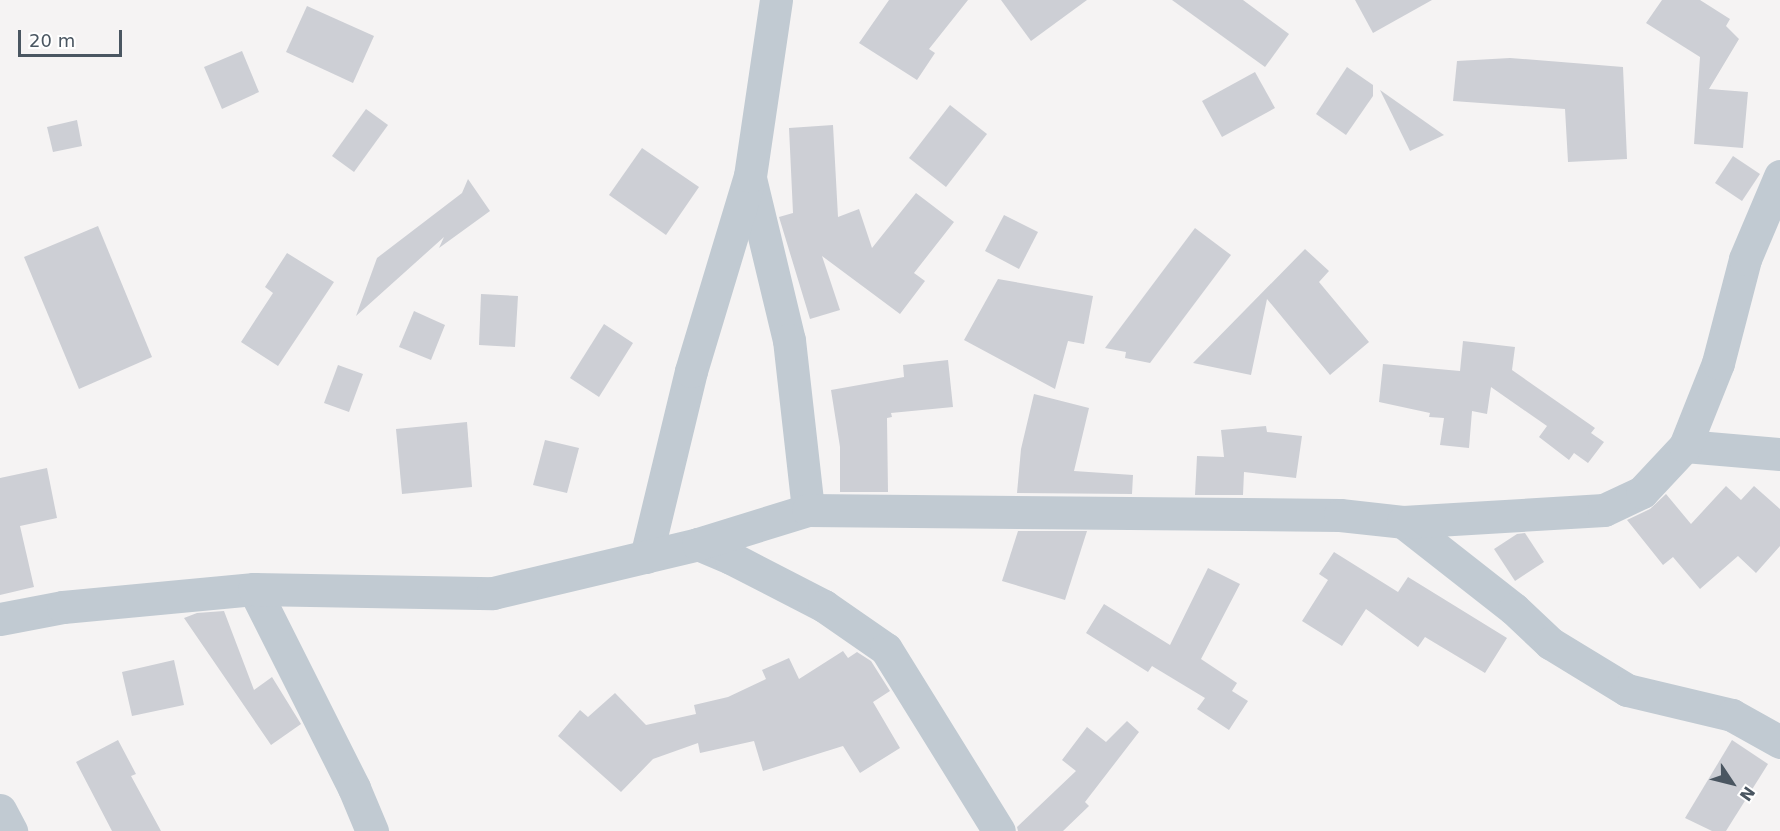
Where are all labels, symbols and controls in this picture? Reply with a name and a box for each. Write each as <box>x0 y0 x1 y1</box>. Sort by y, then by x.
scale bar <box>21 18 124 56</box>
text: 20 m <box>29 30 75 51</box>
north arrow <box>1702 753 1762 813</box>
text: N <box>1736 783 1759 805</box>

